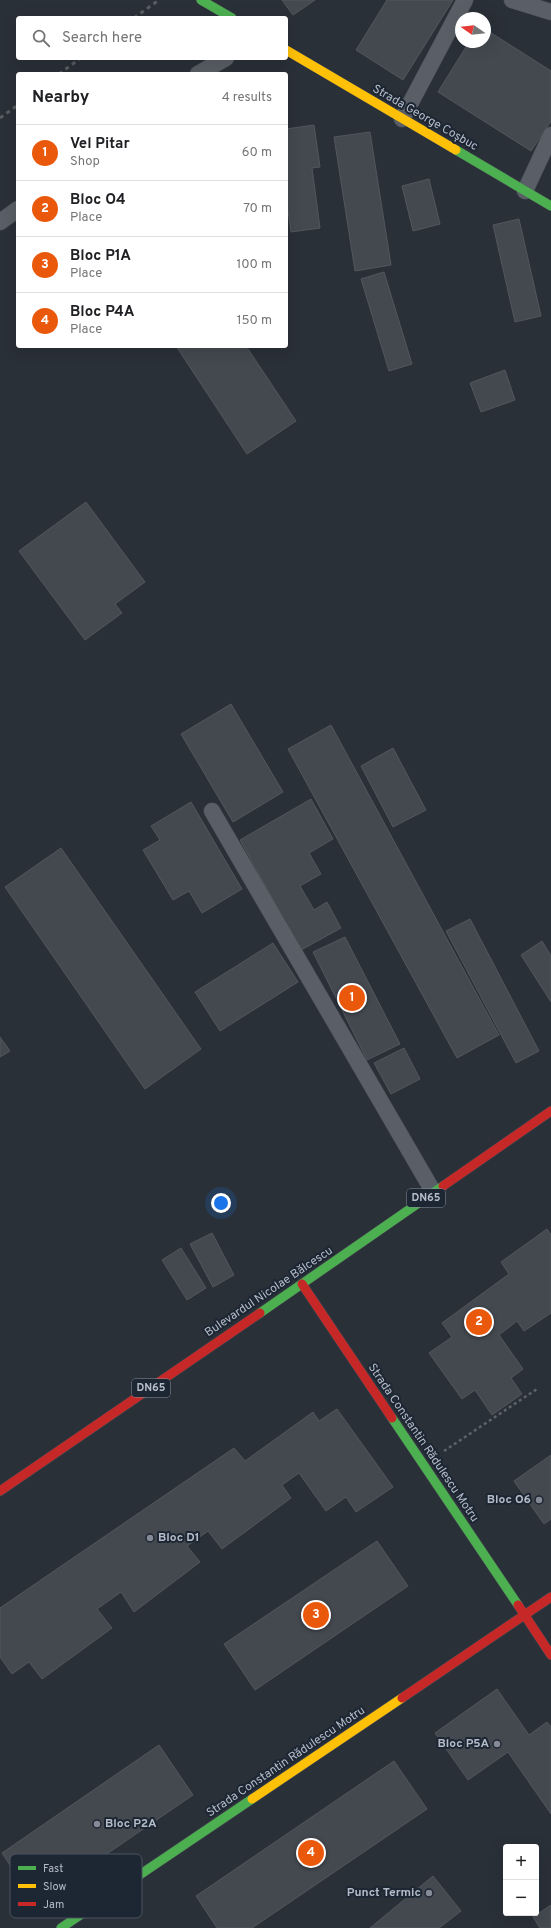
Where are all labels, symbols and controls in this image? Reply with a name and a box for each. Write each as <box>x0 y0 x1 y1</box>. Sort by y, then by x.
north arrow <box>455 12 491 48</box>
search box <box>16 16 288 60</box>
icon: search <box>30 27 52 49</box>
text: Search here <box>62 29 142 48</box>
street label: Strada George Coșbuc <box>369 81 481 155</box>
text: Nearby <box>32 87 89 109</box>
text: 4 results <box>222 90 272 106</box>
text: Vel Pitar <box>70 135 130 154</box>
text: 1 <box>42 145 48 161</box>
text: 60 m <box>242 145 272 161</box>
text: Shop <box>70 154 100 170</box>
text: Bloc O4 <box>70 191 126 210</box>
text: 2 <box>41 201 49 217</box>
text: 70 m <box>243 201 272 217</box>
text: Place <box>70 210 102 226</box>
text: Bloc P1A <box>70 247 131 266</box>
text: 3 <box>41 257 49 273</box>
text: 100 m <box>236 257 272 273</box>
text: Place <box>70 266 102 282</box>
text: Bloc P4A <box>70 303 134 322</box>
text: 4 <box>41 313 49 329</box>
text: 150 m <box>237 313 272 329</box>
text: Place <box>70 322 102 338</box>
pin: 1 <box>339 983 365 1013</box>
road number: DN65 <box>407 1189 445 1207</box>
your location <box>211 1193 231 1213</box>
street label: Bulevardul Nicolae Bălcescu <box>202 1243 336 1341</box>
pin: 2 <box>466 1307 492 1337</box>
street label: Strada Constantin Rădulescu Motru <box>364 1361 482 1525</box>
road number: DN65 <box>132 1379 170 1397</box>
place label: Bloc O6 <box>487 1492 531 1508</box>
marker: Bloc O6 <box>534 1495 544 1505</box>
place label: Bloc D1 <box>158 1530 199 1546</box>
marker: Bloc D1 <box>145 1533 155 1543</box>
pin: 3 <box>303 1600 329 1630</box>
street label: Strada Constantin Rădulescu Motru <box>204 1703 368 1821</box>
place label: Bloc P5A <box>438 1736 489 1752</box>
marker: Bloc P5A <box>492 1739 502 1749</box>
place label: Bloc P2A <box>105 1816 157 1832</box>
marker: Bloc P2A <box>92 1819 102 1829</box>
pin: 4 <box>298 1838 324 1868</box>
map controls <box>503 1844 539 1916</box>
button: + <box>503 1844 539 1880</box>
legend <box>10 1854 142 1918</box>
text: Fast <box>43 1862 63 1876</box>
text: Slow <box>43 1880 66 1894</box>
button: − <box>503 1880 539 1916</box>
place label: Punct Termic <box>347 1885 421 1901</box>
marker: Punct Termic <box>424 1888 434 1898</box>
text: Jam <box>43 1898 64 1912</box>

